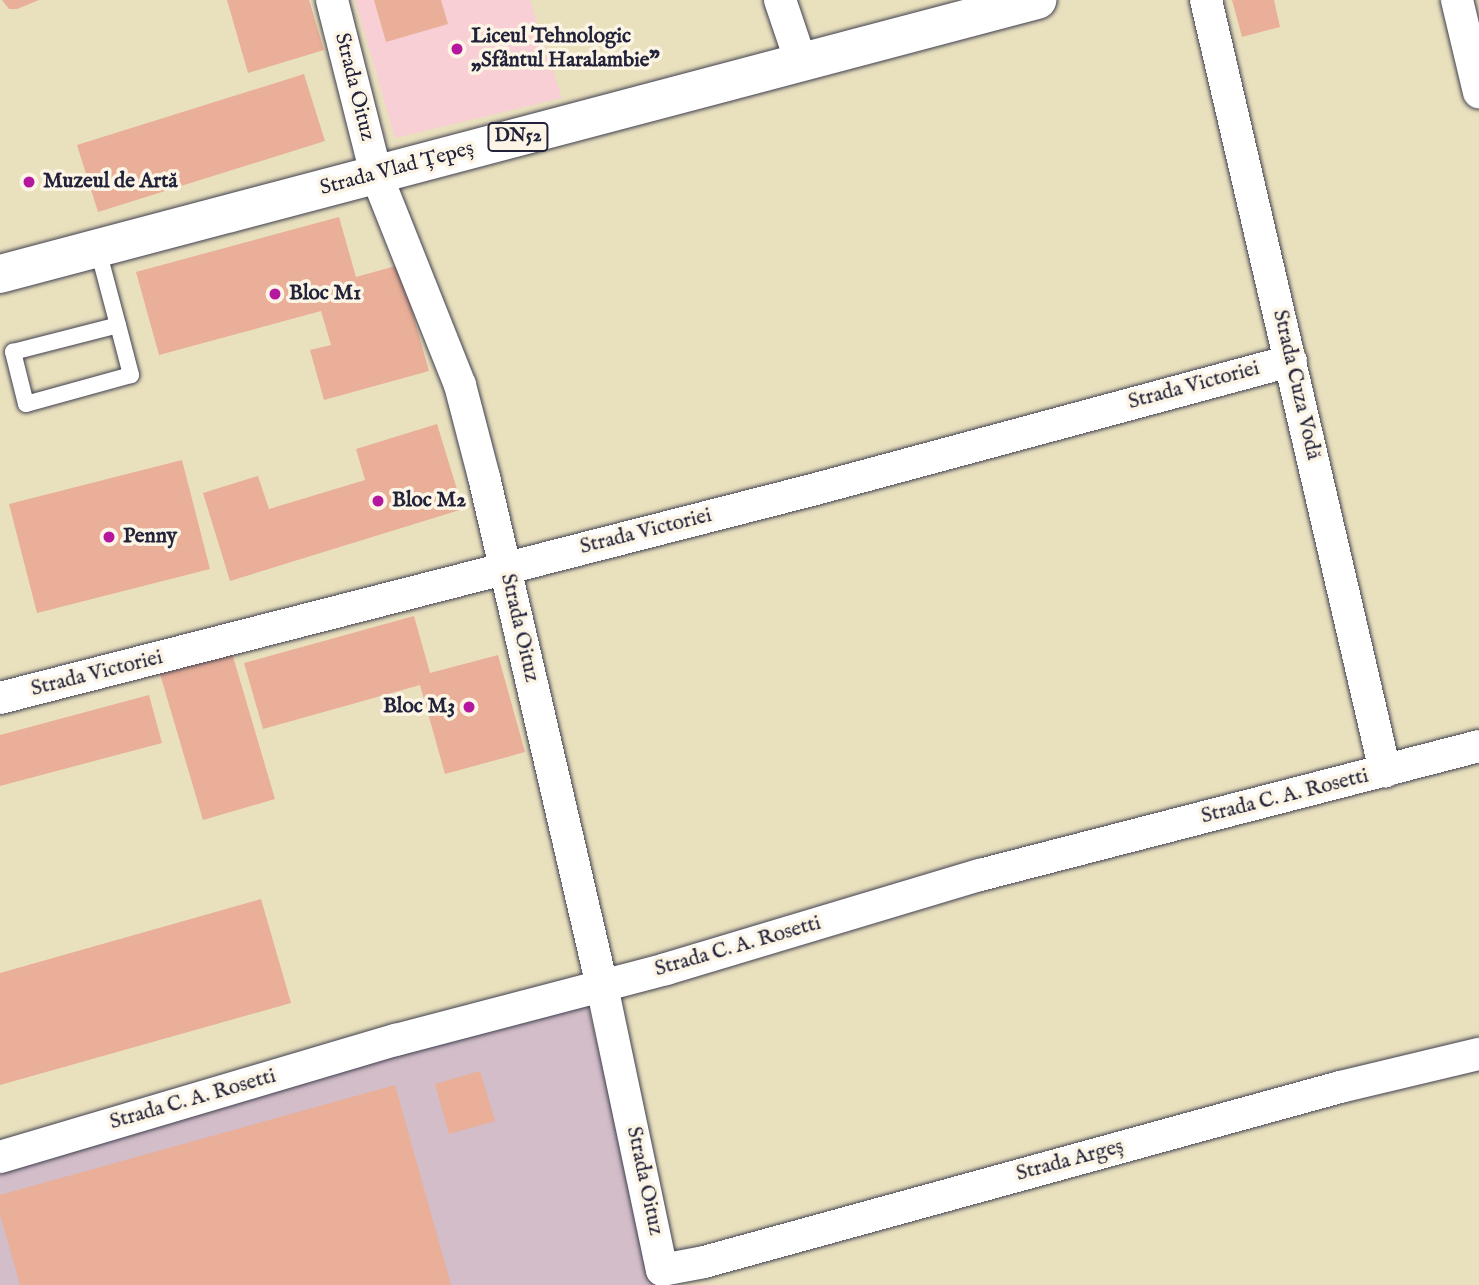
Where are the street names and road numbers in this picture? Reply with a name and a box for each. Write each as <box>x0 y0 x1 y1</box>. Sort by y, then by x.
street label: Strada Oituz <box>328 30 380 144</box>
road number: DN52 <box>486 122 550 153</box>
street label: Strada Vlad Țepeș <box>317 136 477 202</box>
street label: Strada Cuza Vodă <box>1267 308 1325 462</box>
street label: Strada Victoriei <box>1126 356 1262 416</box>
street label: Strada Victoriei <box>578 503 714 561</box>
street label: Strada Oituz <box>494 571 544 685</box>
street label: Strada Victoriei <box>29 645 165 703</box>
street label: Strada C. A. Rosetti <box>1199 764 1371 830</box>
street label: Strada C. A. Rosetti <box>652 911 824 983</box>
street label: Strada C. A. Rosetti <box>107 1064 279 1136</box>
street label: Strada Oituz <box>620 1124 668 1238</box>
street label: Strada Argeș <box>1014 1135 1126 1187</box>

